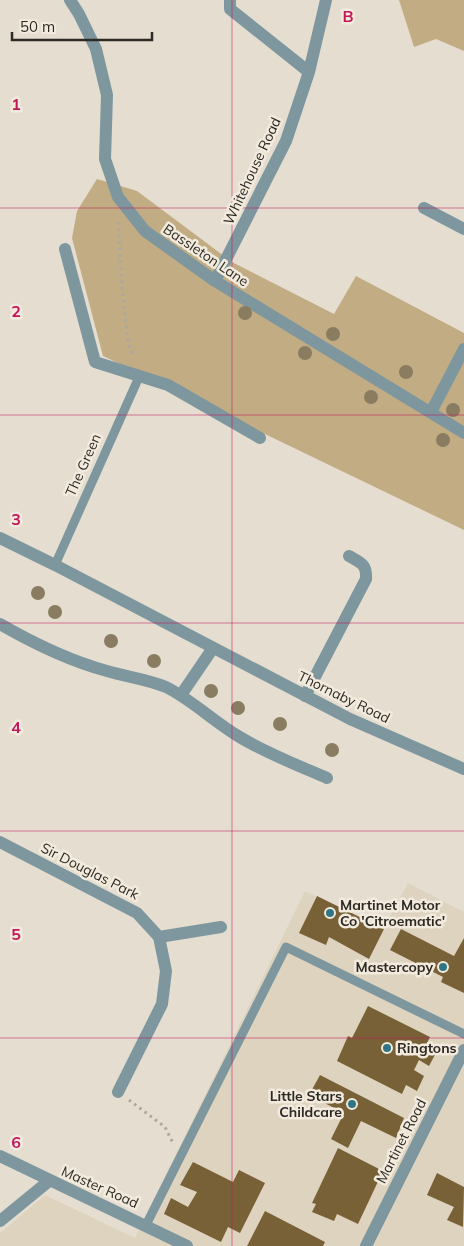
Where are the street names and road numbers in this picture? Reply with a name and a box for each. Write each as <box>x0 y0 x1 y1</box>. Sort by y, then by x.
street label: Whitehouse Road <box>219 114 285 228</box>
street label: Bassleton Lane <box>160 220 252 290</box>
street label: The Green <box>61 431 105 499</box>
street label: Thornaby Road <box>295 667 393 727</box>
street label: Sir Douglas Park <box>38 839 143 904</box>
street label: Martinet Road <box>372 1096 430 1186</box>
street label: Master Road <box>59 1162 141 1212</box>

